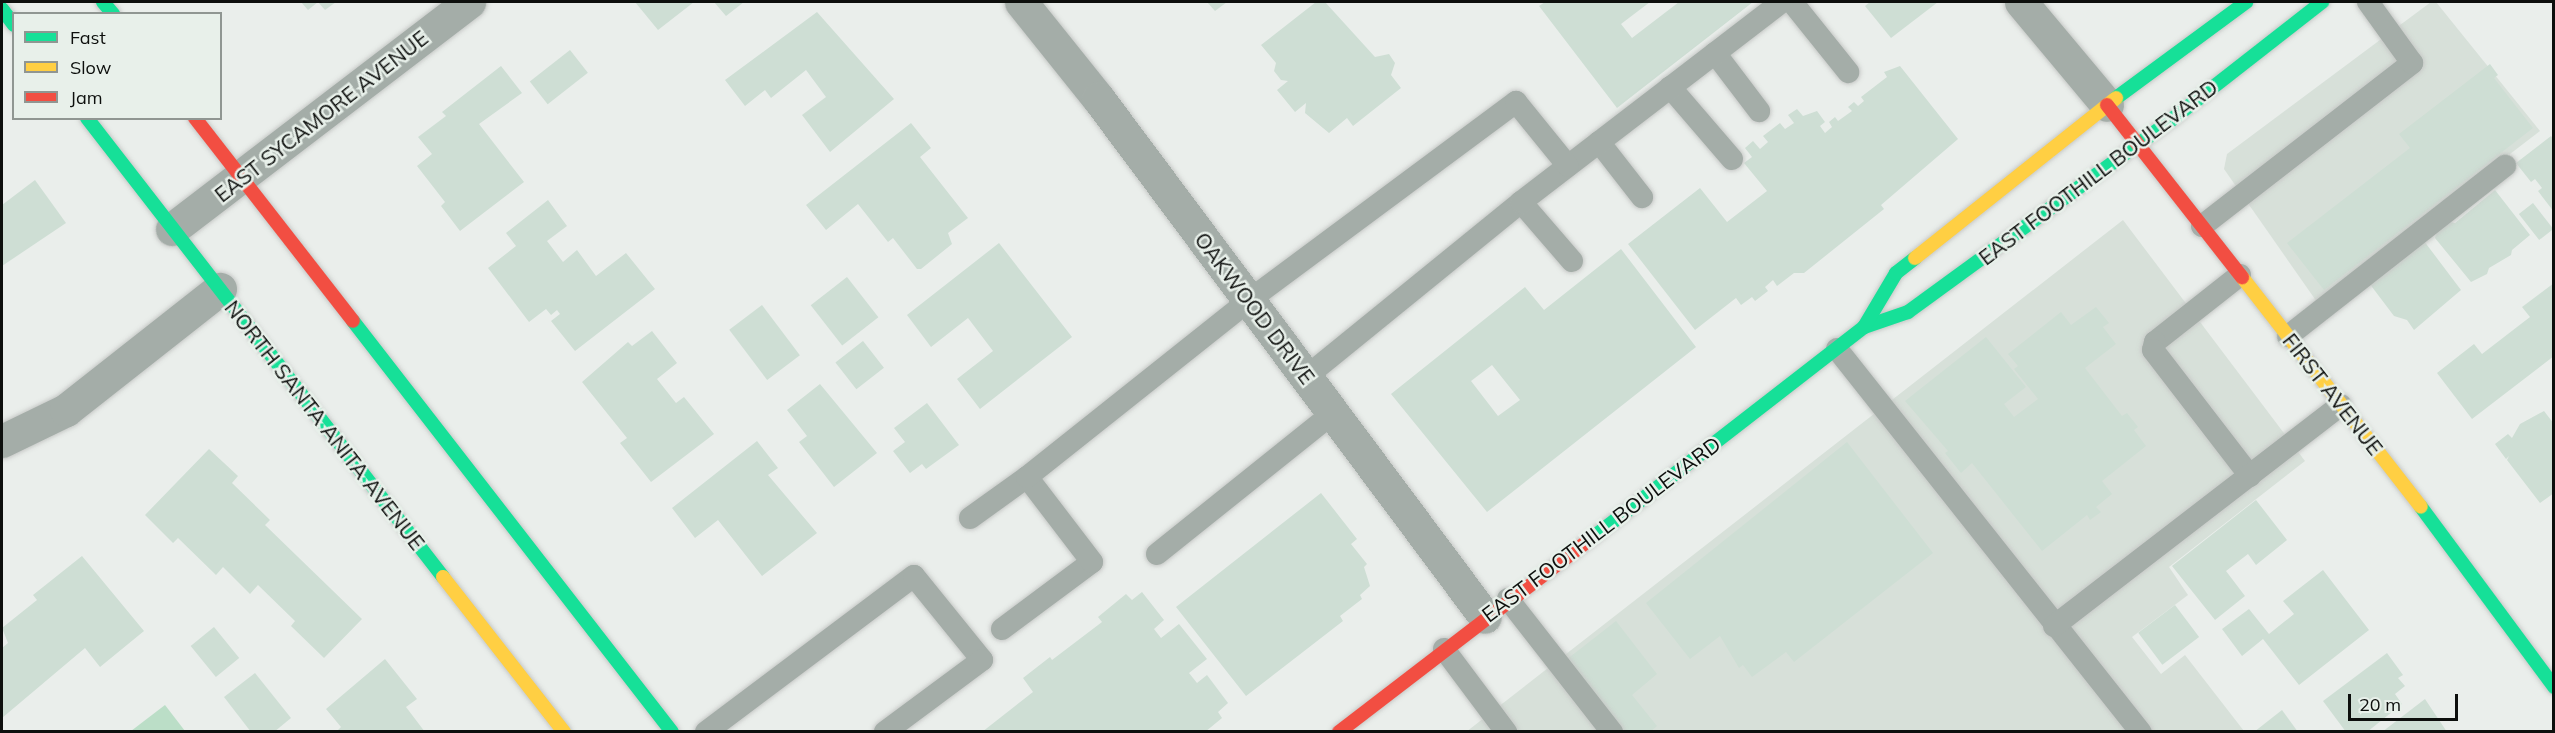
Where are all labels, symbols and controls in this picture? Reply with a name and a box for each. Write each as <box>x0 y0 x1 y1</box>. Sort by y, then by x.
legend <box>12 12 222 120</box>
street label: EAST SYCAMORE AVENUE <box>209 25 433 207</box>
text: Fast <box>70 26 106 49</box>
text: Slow <box>70 56 111 79</box>
street label: EAST FOOTHILL BOULEVARD <box>1974 74 2222 270</box>
text: Jam <box>70 86 103 109</box>
street label: OAKWOOD DRIVE <box>1190 227 1320 389</box>
street label: NORTH SANTA ANITA AVENUE <box>220 295 430 555</box>
street label: FIRST AVENUE <box>2278 328 2388 460</box>
street label: EAST FOOTHILL BOULEVARD <box>1477 431 1725 627</box>
scale bar <box>2351 682 2460 720</box>
text: 20 m <box>2359 693 2401 716</box>

